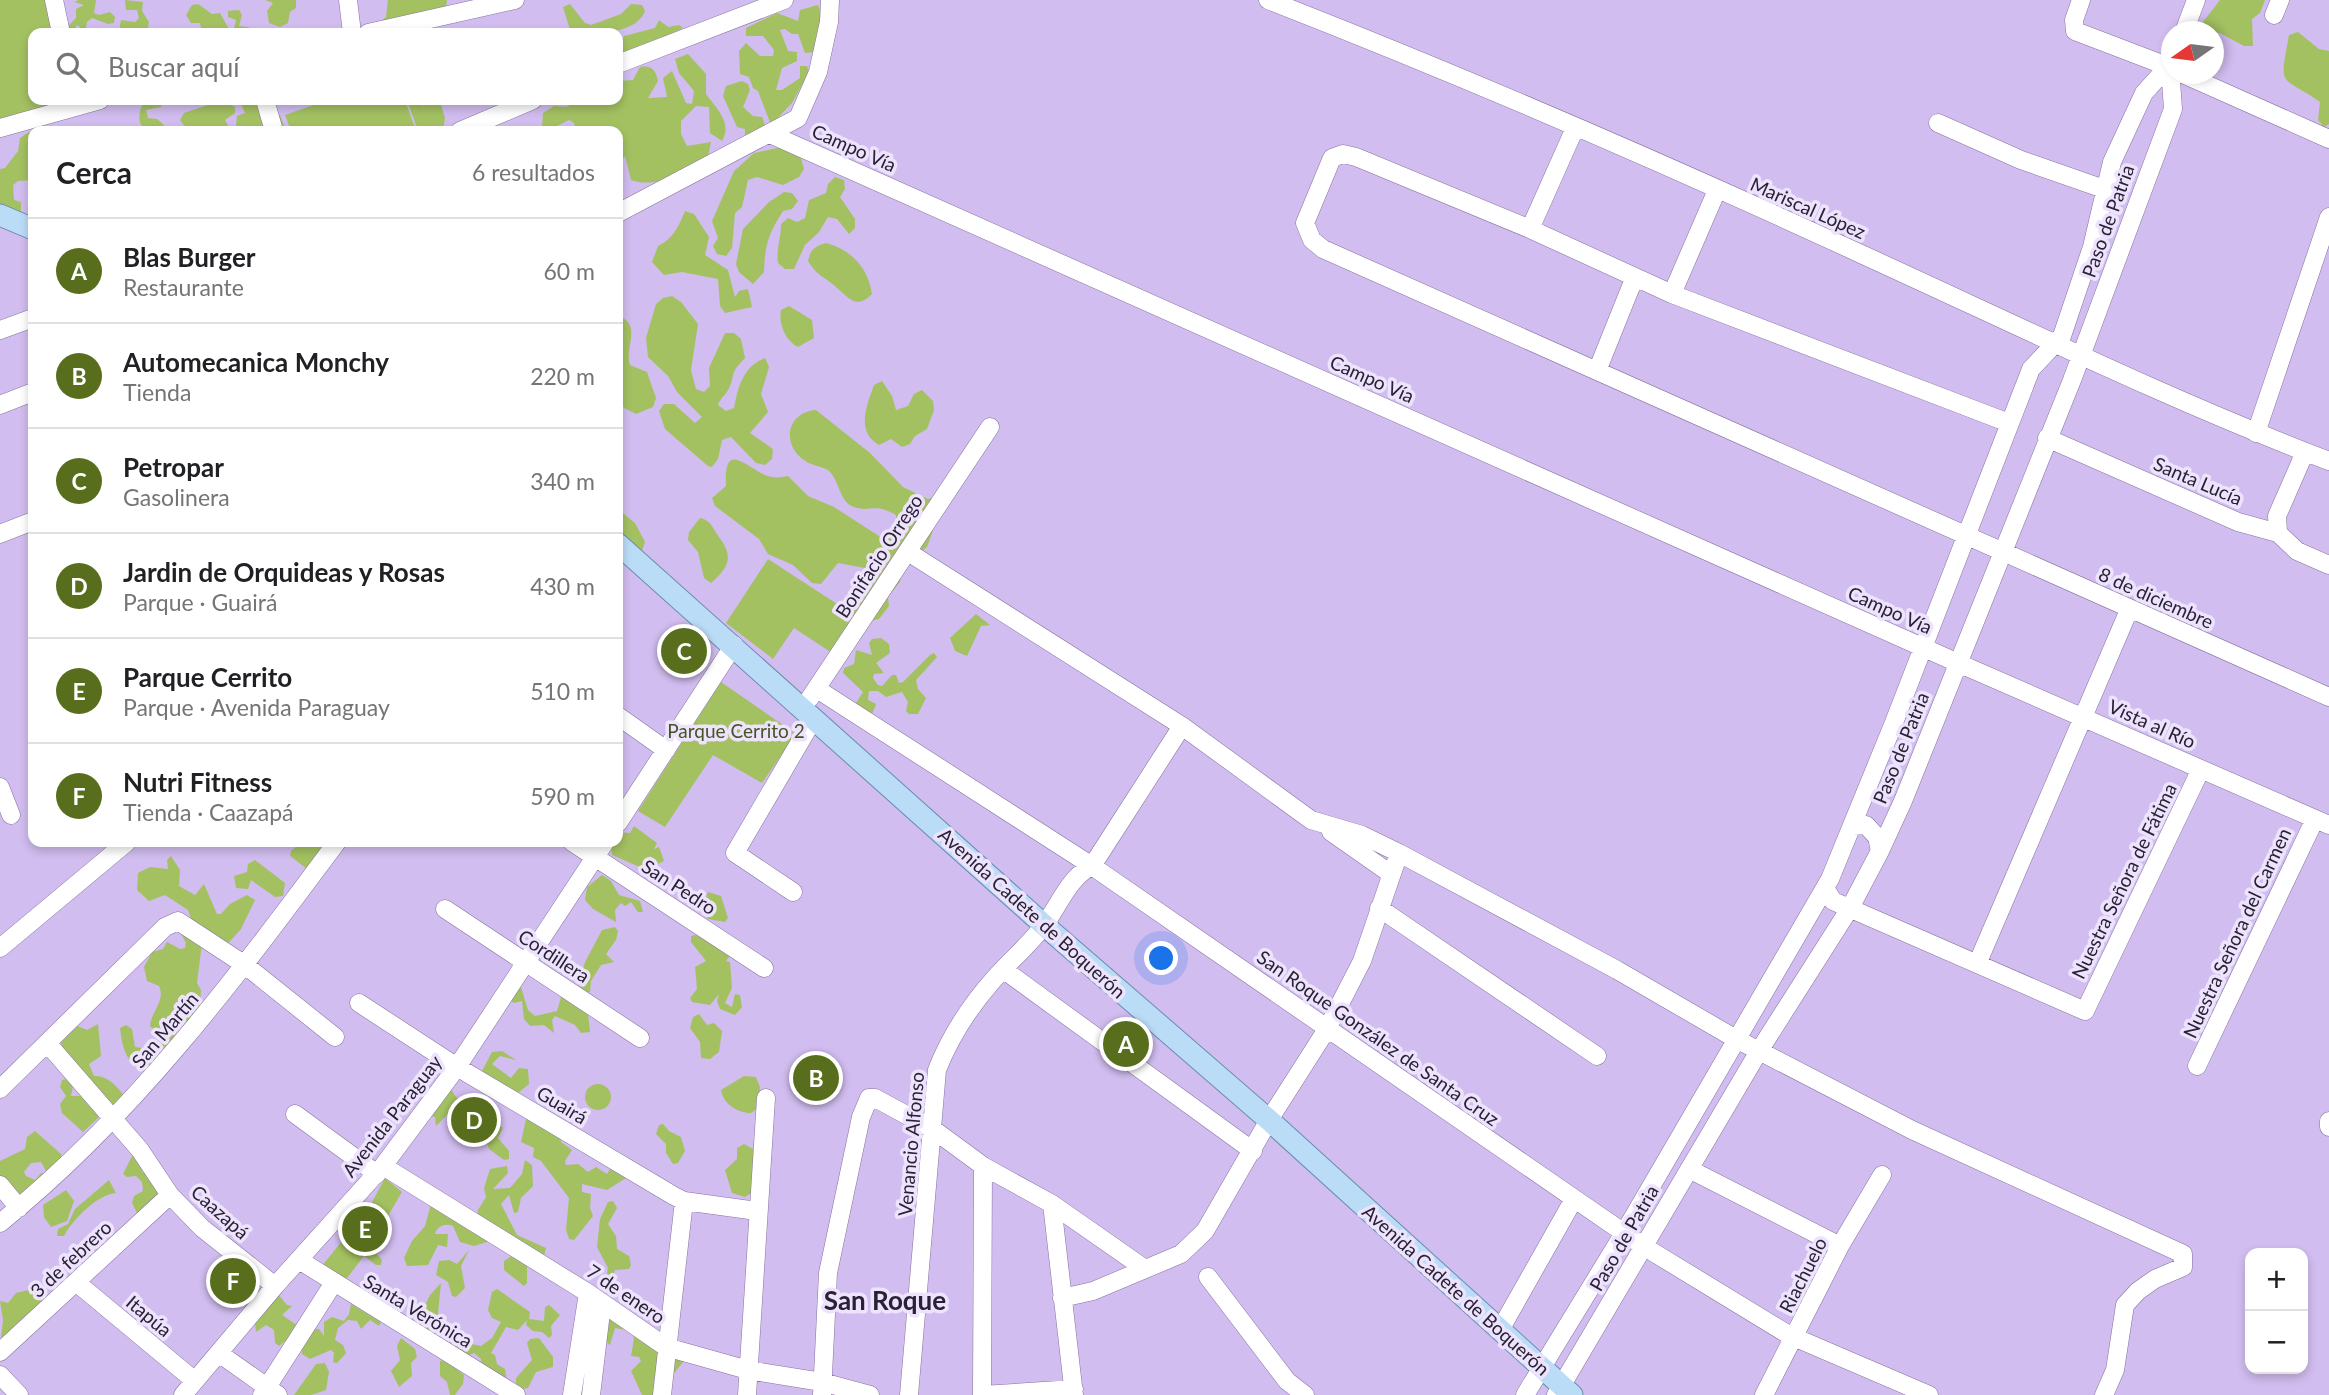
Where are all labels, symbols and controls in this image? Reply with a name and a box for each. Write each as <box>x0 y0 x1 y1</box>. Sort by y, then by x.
north arrow <box>2161 21 2224 84</box>
search box <box>28 28 623 105</box>
icon: search <box>52 48 90 86</box>
text: Buscar aquí <box>108 51 239 83</box>
street label: Campo Vía <box>809 119 900 176</box>
text: Cerca <box>56 154 132 190</box>
text: 6 resultados <box>472 158 595 186</box>
street label: Paso de Patria <box>2077 161 2139 280</box>
street label: Mariscal López <box>1747 172 1869 243</box>
text: Blas Burger <box>123 241 255 273</box>
text: A <box>71 257 87 285</box>
text: 60 m <box>544 257 595 285</box>
text: Restaurante <box>123 273 244 301</box>
text: Automecanica Monchy <box>123 346 389 378</box>
street label: Campo Vía <box>1327 350 1418 407</box>
text: B <box>71 362 87 390</box>
text: 220 m <box>530 362 595 390</box>
text: Tienda <box>123 378 191 406</box>
text: Petropar <box>123 451 224 483</box>
street label: Santa Lucía <box>2150 452 2246 510</box>
text: C <box>71 467 87 495</box>
text: 340 m <box>530 467 595 495</box>
text: Gasolinera <box>123 483 230 511</box>
street label: Bonifacio Orrego <box>830 490 927 622</box>
text: Jardin de Orquideas y Rosas <box>123 556 445 588</box>
street label: 8 de diciembre <box>2095 562 2217 633</box>
text: D <box>70 572 88 600</box>
text: 430 m <box>530 572 595 600</box>
street label: Campo Vía <box>1845 581 1936 638</box>
text: Parque · Guairá <box>123 588 277 616</box>
pin: C <box>661 625 707 677</box>
text: Parque Cerrito <box>123 661 292 693</box>
text: E <box>72 677 86 705</box>
text: 510 m <box>530 677 595 705</box>
street label: Paso de Patria <box>1868 689 1933 807</box>
text: Parque · Avenida Paraguay <box>123 693 390 721</box>
street label: Vista al Río <box>2105 694 2199 753</box>
park label: Parque Cerrito 2 <box>667 719 805 742</box>
text: Nutri Fitness <box>123 766 272 798</box>
street label: Nuestra Señora de Fátima <box>2066 779 2181 982</box>
text: F <box>72 782 86 810</box>
text: 590 m <box>530 782 595 810</box>
text: Tienda · Caazapá <box>123 798 293 826</box>
street label: Avenida Cadete de Boquerón <box>934 823 1131 1003</box>
street label: Nuestra Señora del Carmen <box>2178 824 2295 1041</box>
street label: San Pedro <box>638 854 721 919</box>
street label: Cordillera <box>514 924 594 987</box>
your location <box>1144 941 1178 975</box>
street label: San Roque González de Santa Cruz <box>1253 945 1504 1130</box>
street label: San Martín <box>127 987 203 1072</box>
pin: A <box>1103 1018 1149 1070</box>
street label: Avenida Paraguay <box>337 1050 446 1181</box>
pin: B <box>793 1052 839 1104</box>
street label: Venancio Alfonso <box>893 1071 928 1217</box>
street label: Guairá <box>533 1081 592 1128</box>
pin: D <box>451 1094 497 1146</box>
street label: Caazapá <box>187 1180 254 1243</box>
street label: Paso de Patria <box>1584 1181 1663 1295</box>
street label: Avenida Cadete de Boquerón <box>1358 1200 1555 1380</box>
pin: E <box>342 1203 388 1255</box>
street label: 3 de febrero <box>25 1215 116 1302</box>
street label: Riachuelo <box>1774 1233 1831 1316</box>
map controls <box>2245 1248 2308 1374</box>
button: + <box>2245 1248 2308 1311</box>
pin: F <box>210 1255 256 1307</box>
street label: 7 de enero <box>583 1259 670 1328</box>
street label: Santa Verónica <box>360 1269 477 1352</box>
district label: San Roque <box>824 1284 946 1316</box>
street label: Itapúa <box>122 1290 177 1341</box>
button: − <box>2245 1311 2308 1374</box>

